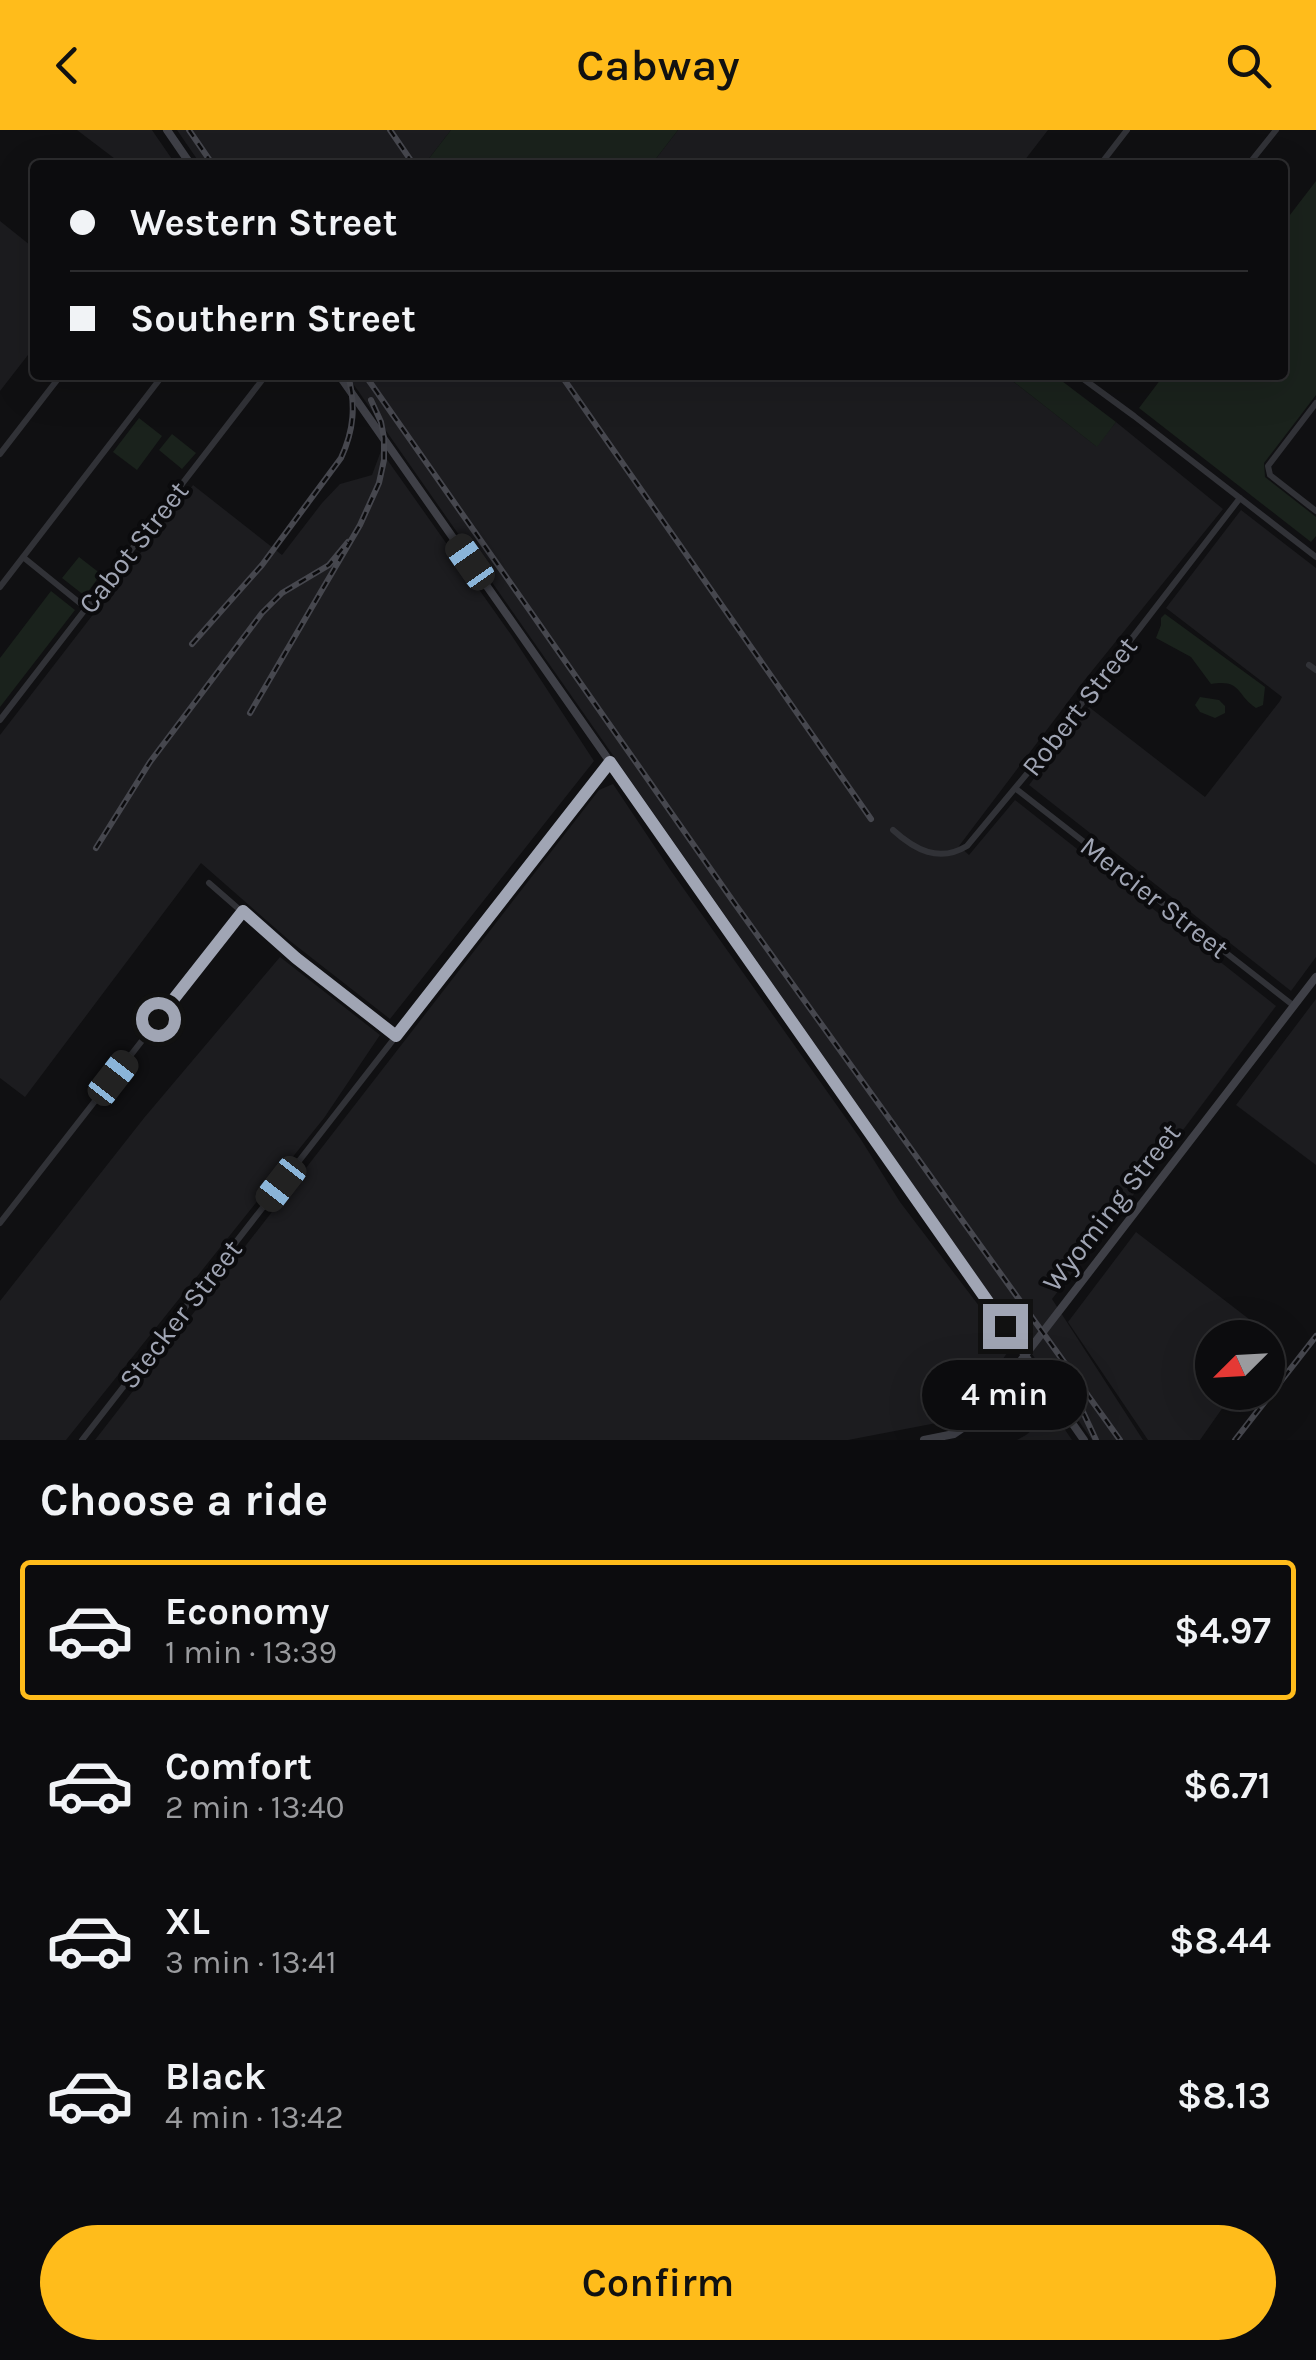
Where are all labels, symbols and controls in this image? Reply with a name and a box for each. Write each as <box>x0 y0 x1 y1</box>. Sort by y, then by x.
icon: back <box>40 38 95 93</box>
icon: search <box>1221 38 1276 93</box>
text: Cabway <box>576 39 740 91</box>
text: Western Street <box>130 200 397 245</box>
text: Southern Street <box>130 296 416 341</box>
street label: Cabot Street <box>72 475 195 620</box>
car <box>441 529 499 595</box>
street label: Robert Street <box>1015 630 1144 782</box>
street label: Mercier Street <box>1074 829 1235 966</box>
route start <box>136 997 181 1042</box>
car <box>83 1045 143 1111</box>
street label: Wyoming Street <box>1036 1117 1187 1298</box>
car <box>251 1151 311 1217</box>
street label: Stecker Street <box>112 1233 249 1395</box>
route end <box>983 1304 1028 1349</box>
north arrow <box>1195 1320 1285 1410</box>
map controls <box>1195 1320 1285 1410</box>
callout: 4 min <box>922 1361 1088 1431</box>
text: 4 min <box>961 1376 1048 1413</box>
text: Choose a ride <box>40 1474 328 1526</box>
icon: car <box>45 1585 135 1675</box>
text: Economy <box>165 1589 329 1634</box>
text: $4.97 <box>1174 1608 1271 1653</box>
text: 1 min · 13:39 <box>165 1634 337 1671</box>
icon: car <box>45 1740 135 1830</box>
text: Comfort <box>165 1744 312 1789</box>
text: $6.71 <box>1183 1763 1271 1808</box>
text: 2 min · 13:40 <box>165 1789 345 1826</box>
icon: car <box>45 1895 135 1985</box>
text: XL <box>165 1899 210 1944</box>
text: $8.44 <box>1169 1918 1271 1963</box>
text: 3 min · 13:41 <box>165 1944 337 1981</box>
icon: car <box>45 2050 135 2140</box>
text: Black <box>165 2054 266 2099</box>
text: $8.13 <box>1177 2073 1271 2118</box>
text: 4 min · 13:42 <box>165 2099 343 2136</box>
button: Confirm <box>40 2225 1276 2340</box>

